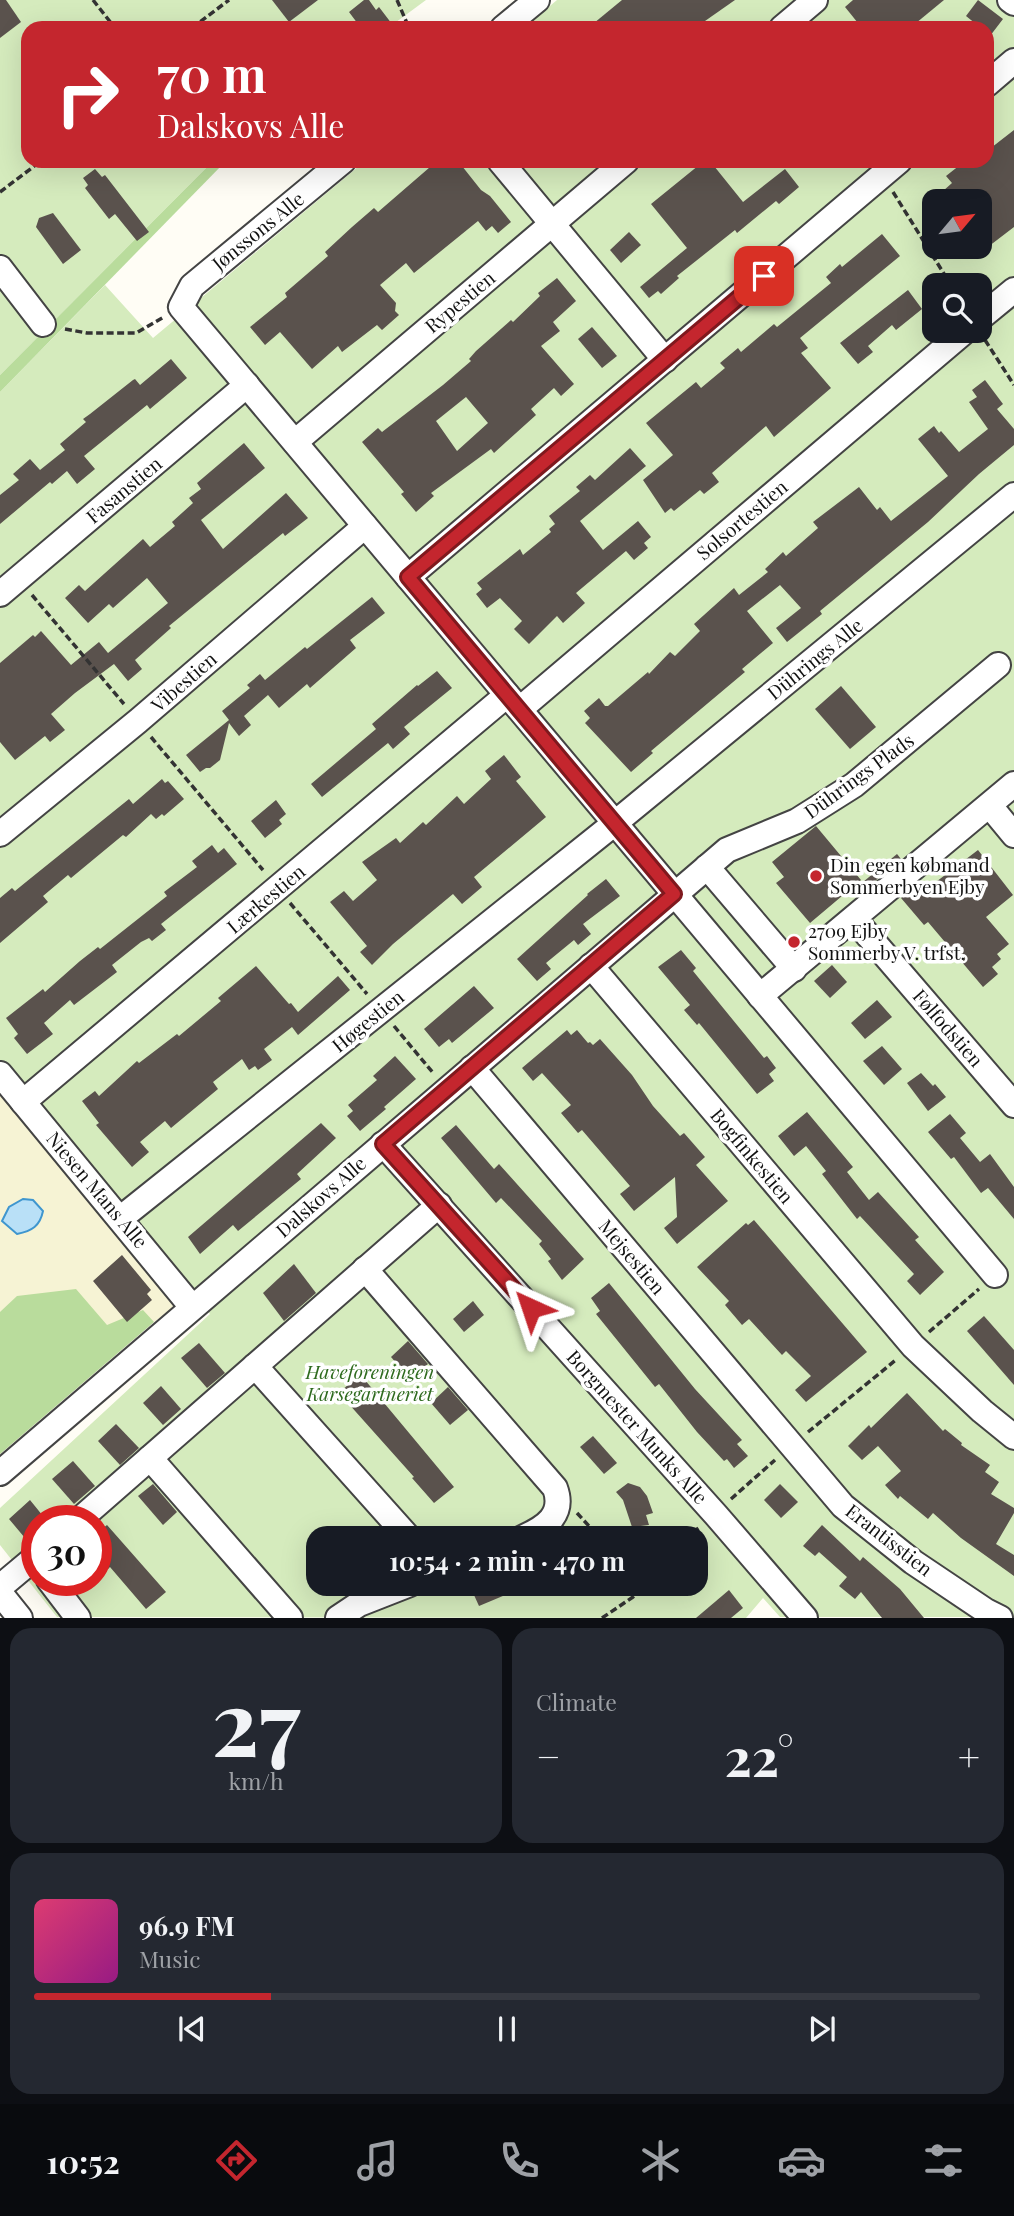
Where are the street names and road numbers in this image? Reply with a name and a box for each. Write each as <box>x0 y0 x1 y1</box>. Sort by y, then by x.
street label: Jønssons Alle <box>205 185 309 276</box>
street label: Rypestien <box>419 264 500 338</box>
street label: Fasanstien <box>80 450 167 528</box>
street label: Solsortestien <box>690 473 793 565</box>
street label: Dührings Alle <box>761 612 868 705</box>
street label: Vibestien <box>144 645 222 718</box>
street label: Dührings Plads <box>798 727 919 824</box>
street label: Lærkestien <box>221 857 310 939</box>
street label: Høgestien <box>326 983 409 1057</box>
street label: Følfodstien <box>908 983 990 1072</box>
street label: Bogfinkestien <box>705 1102 801 1209</box>
street label: Niesen Mans Alle <box>41 1126 154 1253</box>
street label: Dalskovs Alle <box>270 1150 371 1243</box>
street label: Mejsestien <box>594 1213 672 1300</box>
street label: Borgmester Munks Alle <box>562 1344 714 1509</box>
street label: Erantisstien <box>841 1497 939 1582</box>

